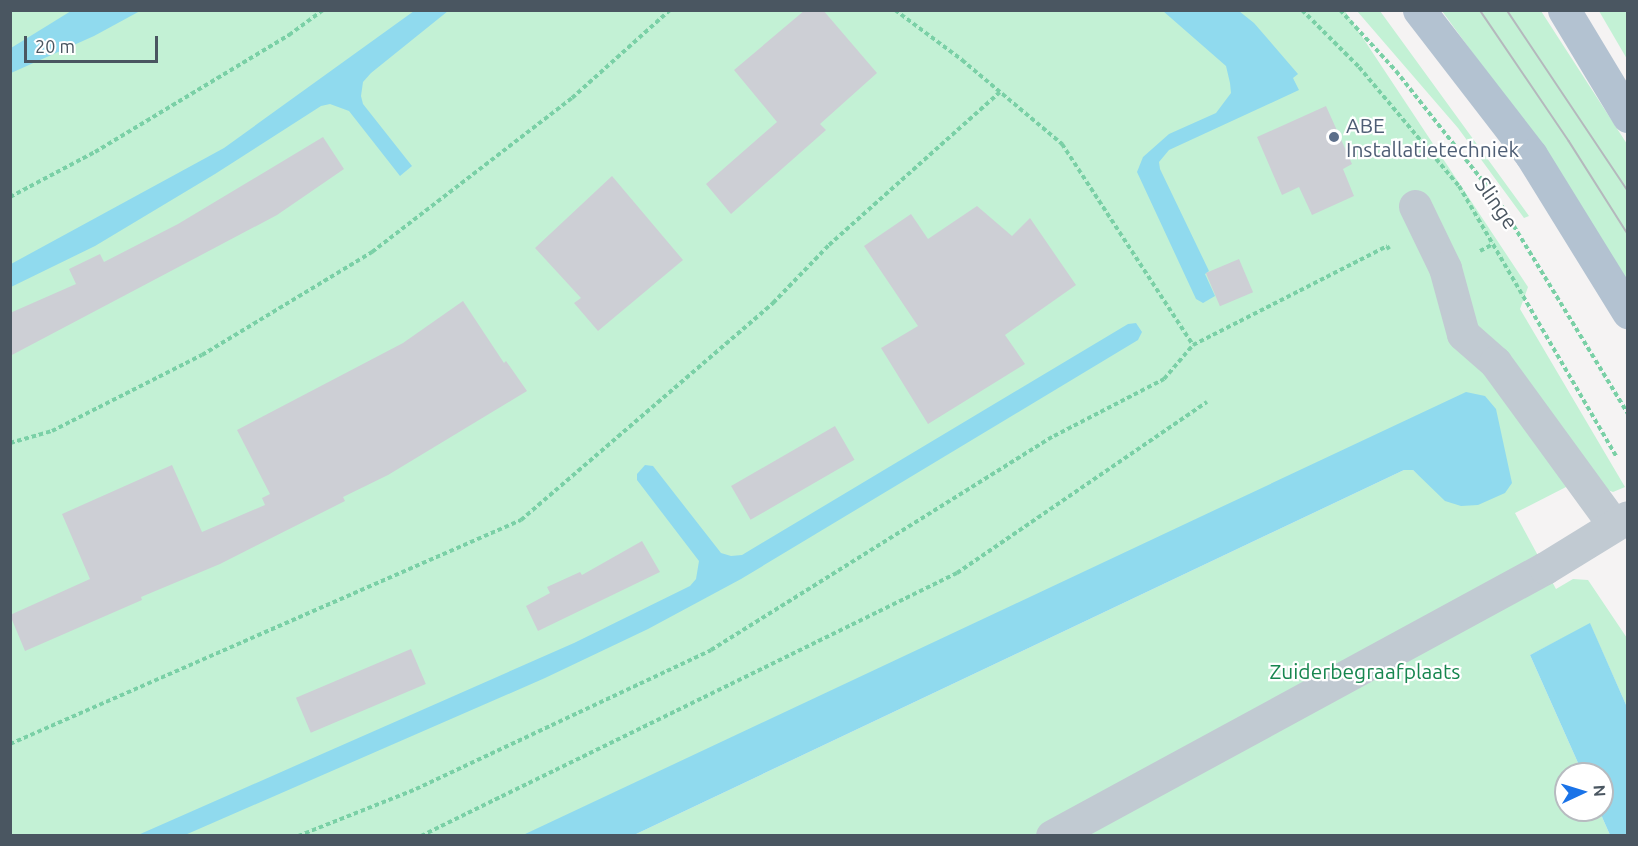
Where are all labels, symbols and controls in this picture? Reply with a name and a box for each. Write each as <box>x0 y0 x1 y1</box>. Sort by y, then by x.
scale bar <box>27 24 160 62</box>
text: 20 m <box>35 36 75 56</box>
place label: ABE Installatietechniek <box>1346 112 1519 162</box>
marker: ABE Installatietechniek <box>1327 130 1341 144</box>
street label: Slinge <box>1470 172 1524 234</box>
park label: Zuiderbegraafplaats <box>1270 658 1460 684</box>
north arrow <box>1554 762 1614 822</box>
text: N <box>1591 784 1609 797</box>

